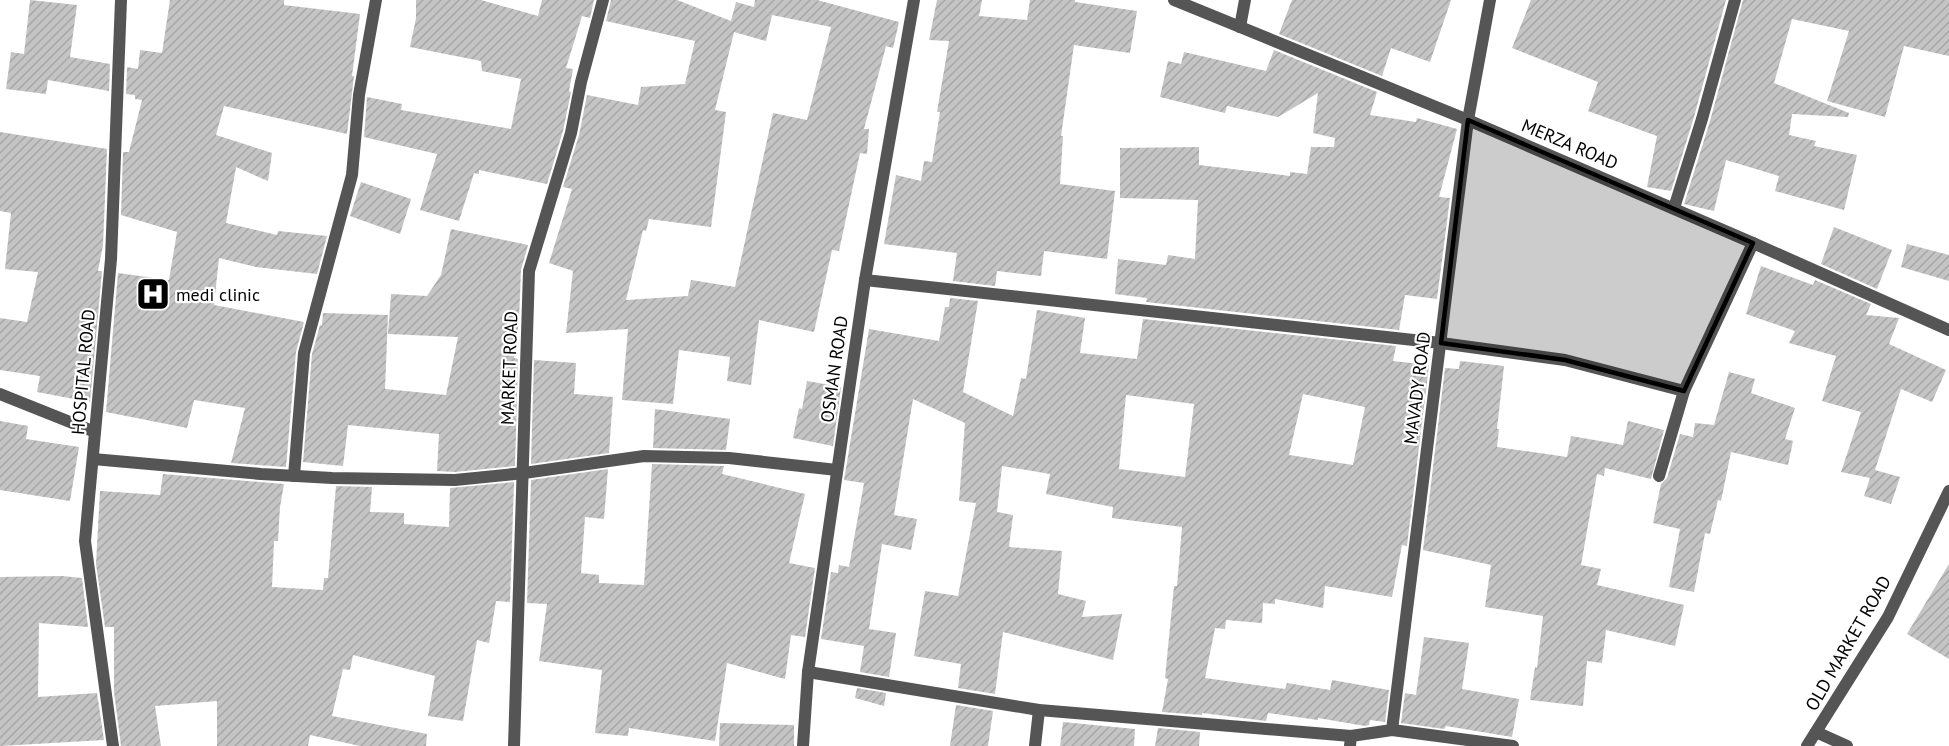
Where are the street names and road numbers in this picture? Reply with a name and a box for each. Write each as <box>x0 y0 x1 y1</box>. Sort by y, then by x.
street label: MERZA ROAD <box>1518 113 1622 175</box>
street label: HOSPITAL ROAD <box>66 308 100 436</box>
street label: MARKET ROAD <box>496 311 522 425</box>
street label: OSMAN ROAD <box>815 314 853 424</box>
street label: MAVADY ROAD <box>1399 330 1435 446</box>
street label: OLD MARKET ROAD <box>1800 571 1896 715</box>

